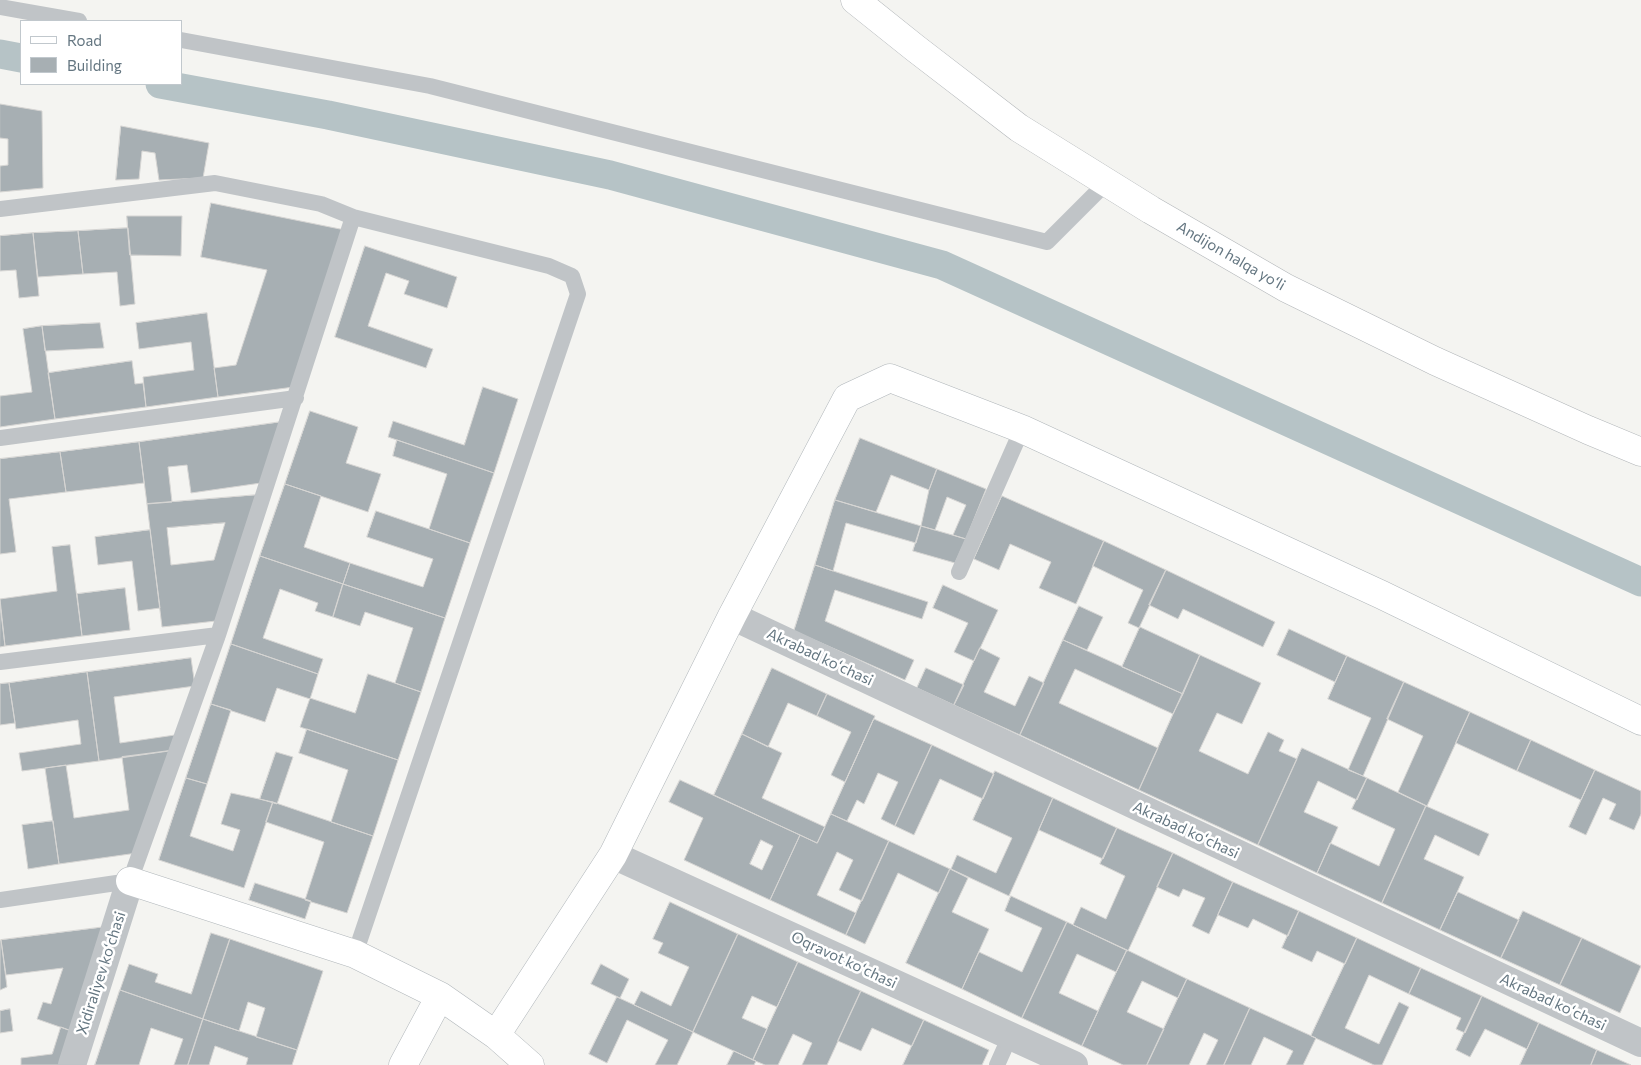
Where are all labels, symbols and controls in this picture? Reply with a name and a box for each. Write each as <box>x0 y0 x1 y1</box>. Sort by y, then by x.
legend <box>20 20 182 85</box>
text: Road <box>67 31 102 49</box>
text: Building <box>67 56 122 74</box>
street label: Andijon halqa yo‘li <box>1173 218 1289 294</box>
street label: Akrabad koʻchasi <box>764 625 876 689</box>
street label: Akrabad koʻchasi <box>1130 798 1242 862</box>
street label: Xidiraliyev koʻchasi <box>73 909 129 1037</box>
street label: Oqravot koʻchasi <box>788 928 900 992</box>
street label: Akrabad koʻchasi <box>1497 970 1609 1034</box>

